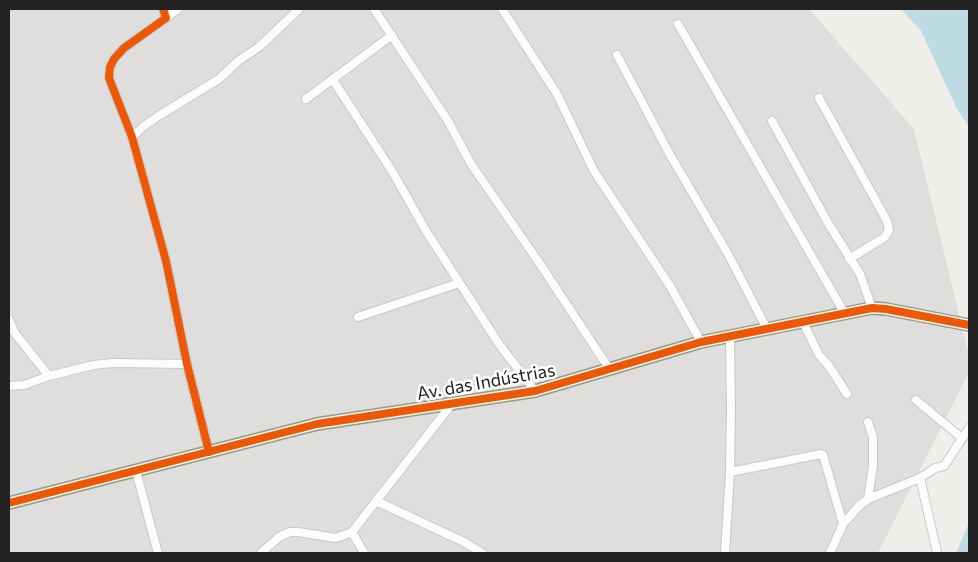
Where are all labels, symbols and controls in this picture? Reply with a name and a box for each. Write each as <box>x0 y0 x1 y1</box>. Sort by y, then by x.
street label: Av. das Indústrias <box>415 359 557 405</box>

